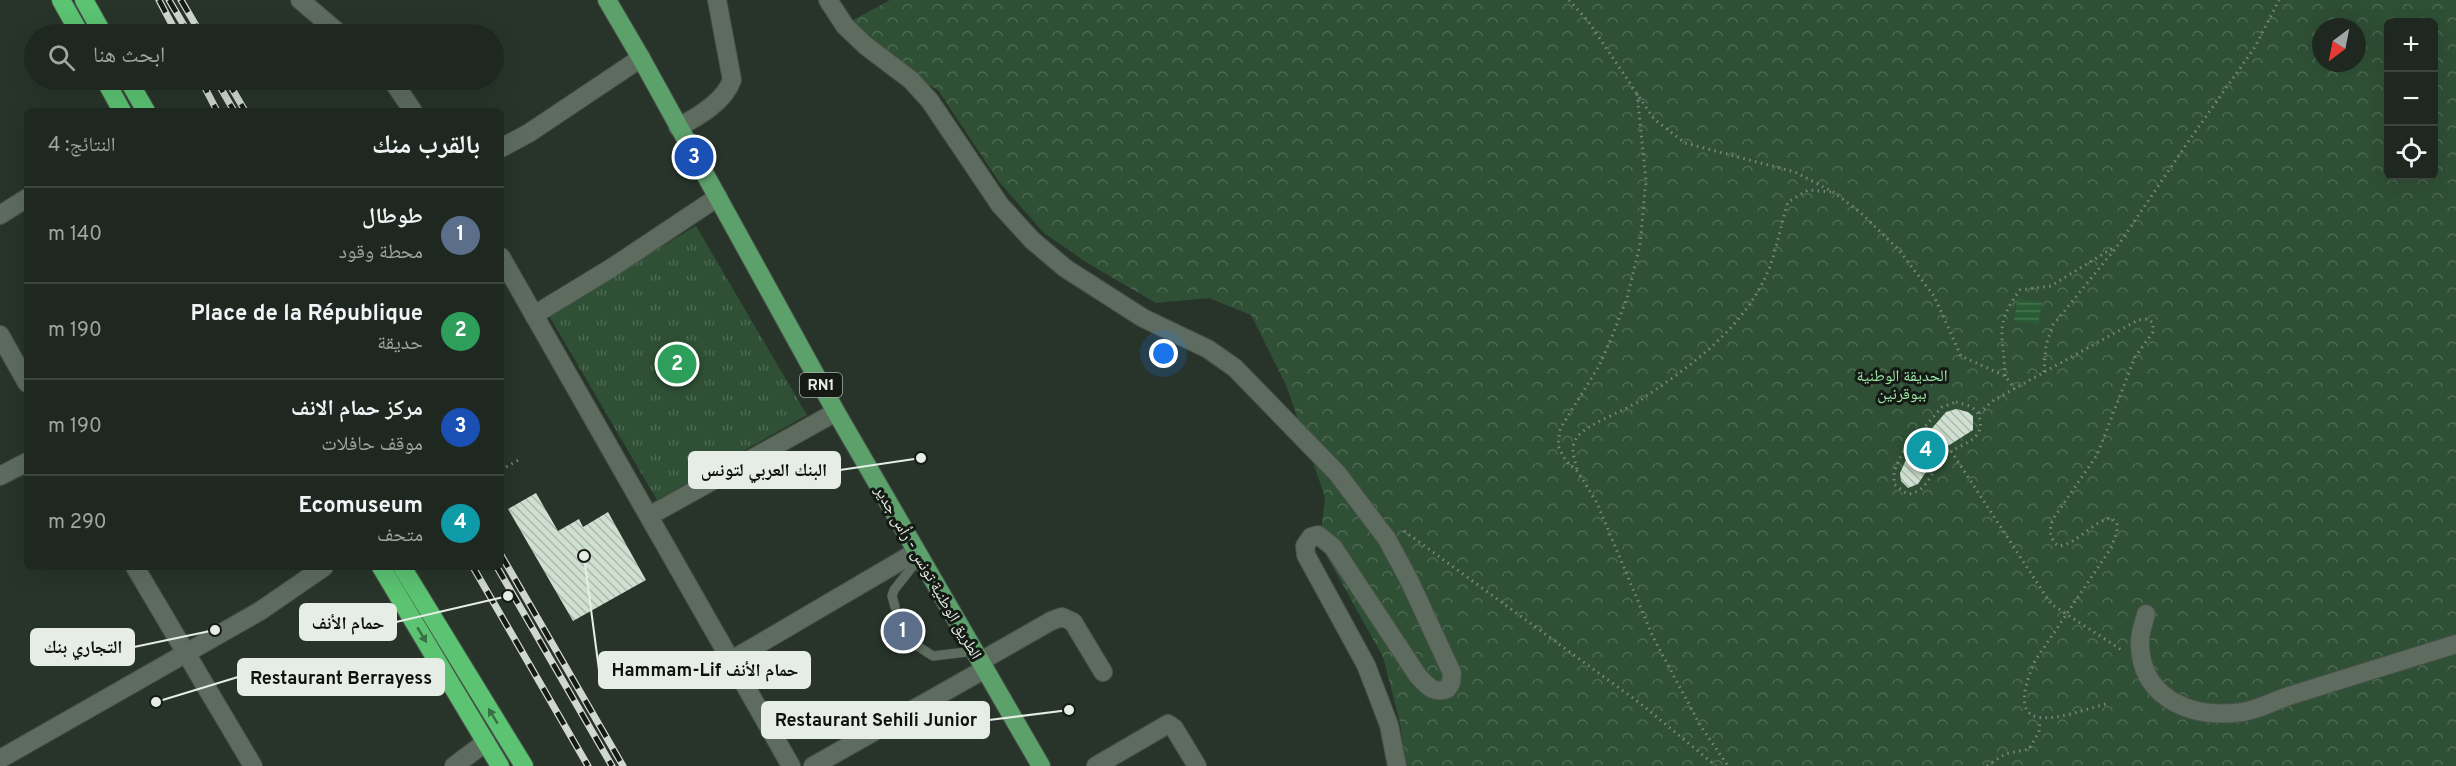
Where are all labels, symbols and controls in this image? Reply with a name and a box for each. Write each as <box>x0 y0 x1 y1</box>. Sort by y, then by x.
north arrow <box>2312 18 2366 72</box>
map controls <box>2384 18 2438 180</box>
button: + <box>2384 18 2438 72</box>
search box <box>24 24 504 90</box>
icon: search <box>45 41 78 74</box>
text: ابحث هنا <box>93 43 165 70</box>
button: − <box>2384 72 2438 126</box>
button: locate <box>2384 126 2438 180</box>
text: بالقرب منك <box>372 130 480 163</box>
text: النتائج: 4 <box>48 133 116 159</box>
pin: 3 <box>674 134 714 180</box>
text: طوطال <box>362 204 423 231</box>
text: 140 m <box>48 222 102 248</box>
text: 1 <box>457 222 465 248</box>
text: محطة وقود <box>339 240 423 266</box>
text: Place de la République <box>190 301 423 328</box>
text: 190 m <box>48 318 102 344</box>
text: 2 <box>454 318 467 344</box>
text: حديقة <box>377 331 423 357</box>
your location <box>1149 339 1178 368</box>
pin: 2 <box>658 342 696 386</box>
park label: الحديقة الوطنية ببوقرنين <box>1856 367 1948 405</box>
road number: RN1 <box>800 373 842 397</box>
text: مركز حمام الانف <box>291 396 423 423</box>
text: 190 m <box>48 414 102 440</box>
text: 3 <box>455 414 467 440</box>
pin: 4 <box>1906 428 1946 472</box>
text: موقف حافلات <box>321 432 423 458</box>
callout: البنك العربي لتونس <box>689 452 840 488</box>
text: البنك العربي لتونس <box>701 460 827 484</box>
street label: الطريق الوطنية تونس - رأس جدير <box>869 481 986 663</box>
text: Ecomuseum <box>298 493 423 520</box>
text: 290 m <box>48 510 107 536</box>
text: 4 <box>454 510 467 536</box>
text: متحف <box>377 523 423 549</box>
callout: حمام الأنف <box>300 604 396 640</box>
pin: 1 <box>884 608 922 654</box>
text: حمام الأنف <box>312 613 385 636</box>
one-way arrow <box>417 627 427 644</box>
callout: التجاري بنك <box>31 629 134 665</box>
text: التجاري بنك <box>44 637 122 661</box>
callout: Hammam-Lif حمام الأنف <box>599 652 810 688</box>
callout: Restaurant Berrayess <box>238 659 444 695</box>
text: Hammam-Lif حمام الأنف <box>611 660 799 683</box>
text: Restaurant Berrayess <box>250 668 432 691</box>
callout: Restaurant Sehili Junior <box>762 702 989 738</box>
one-way arrow <box>488 708 499 724</box>
text: Restaurant Sehili Junior <box>775 710 978 733</box>

